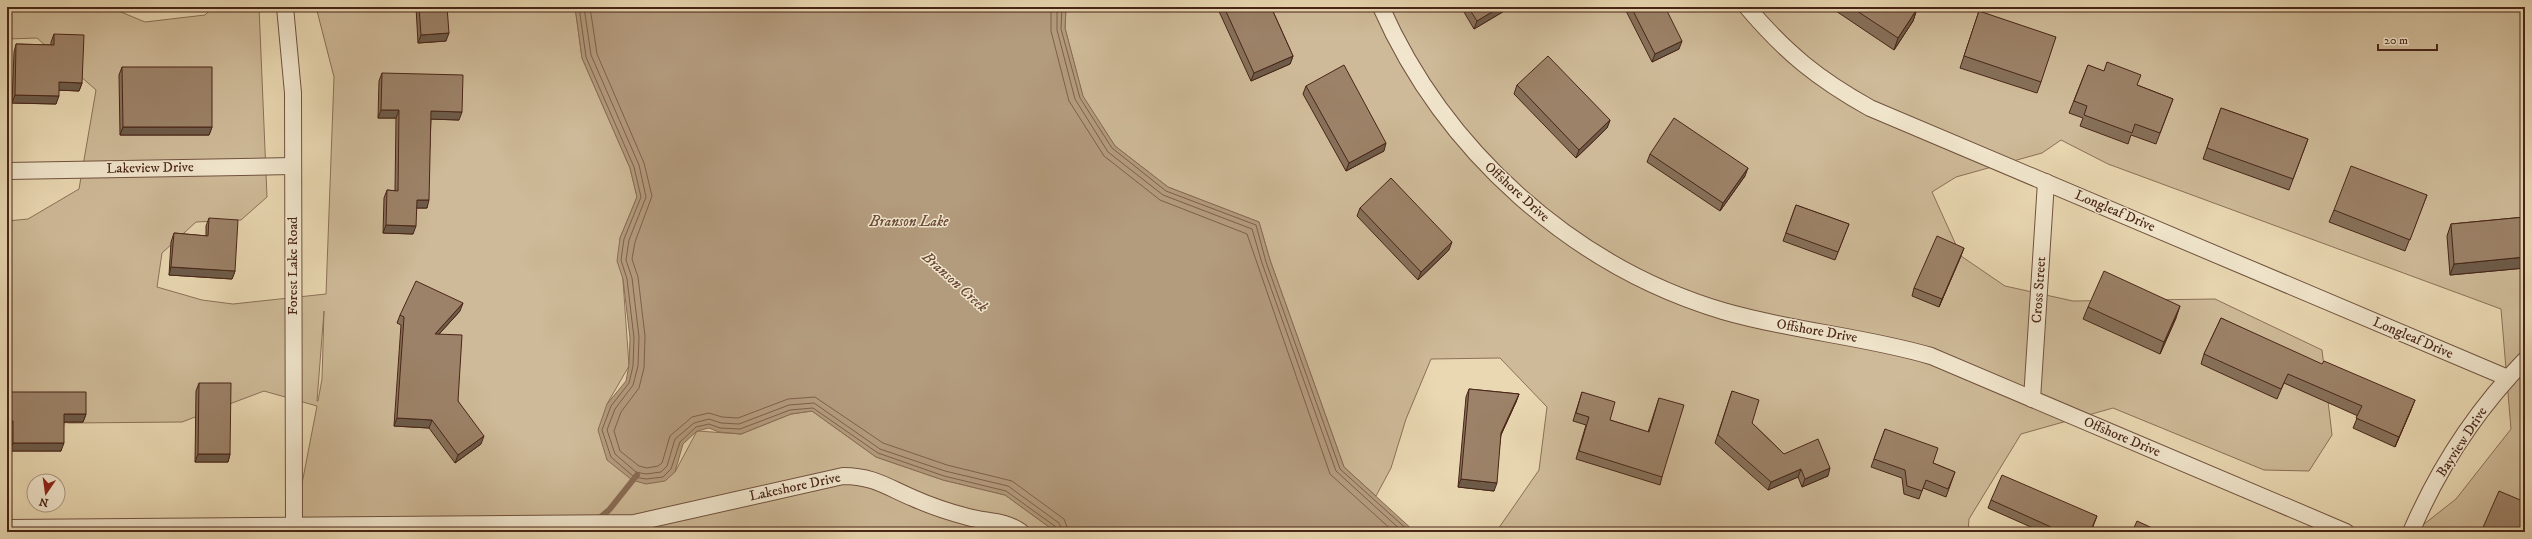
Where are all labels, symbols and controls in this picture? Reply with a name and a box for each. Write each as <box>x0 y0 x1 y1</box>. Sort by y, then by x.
scale bar <box>2378 26 2437 52</box>
text: 20 m <box>2384 33 2408 48</box>
street label: Lakeview Drive <box>106 158 194 178</box>
street label: Offshore Drive <box>1481 158 1553 226</box>
street label: Longleaf Drive <box>2072 186 2158 236</box>
water label: Branson Lake <box>869 212 949 231</box>
street label: Forest Lake Road <box>284 217 302 315</box>
water label: Branson Creek <box>918 247 992 317</box>
street label: Cross Street <box>2028 256 2050 324</box>
street label: Longleaf Drive <box>2370 313 2456 363</box>
street label: Offshore Drive <box>1775 315 1859 347</box>
street label: Bayview Drive <box>2433 403 2491 480</box>
street label: Offshore Drive <box>2081 413 2163 461</box>
street label: Lakeshore Drive <box>748 469 842 505</box>
north arrow <box>26 473 66 513</box>
text: N <box>38 494 50 510</box>

